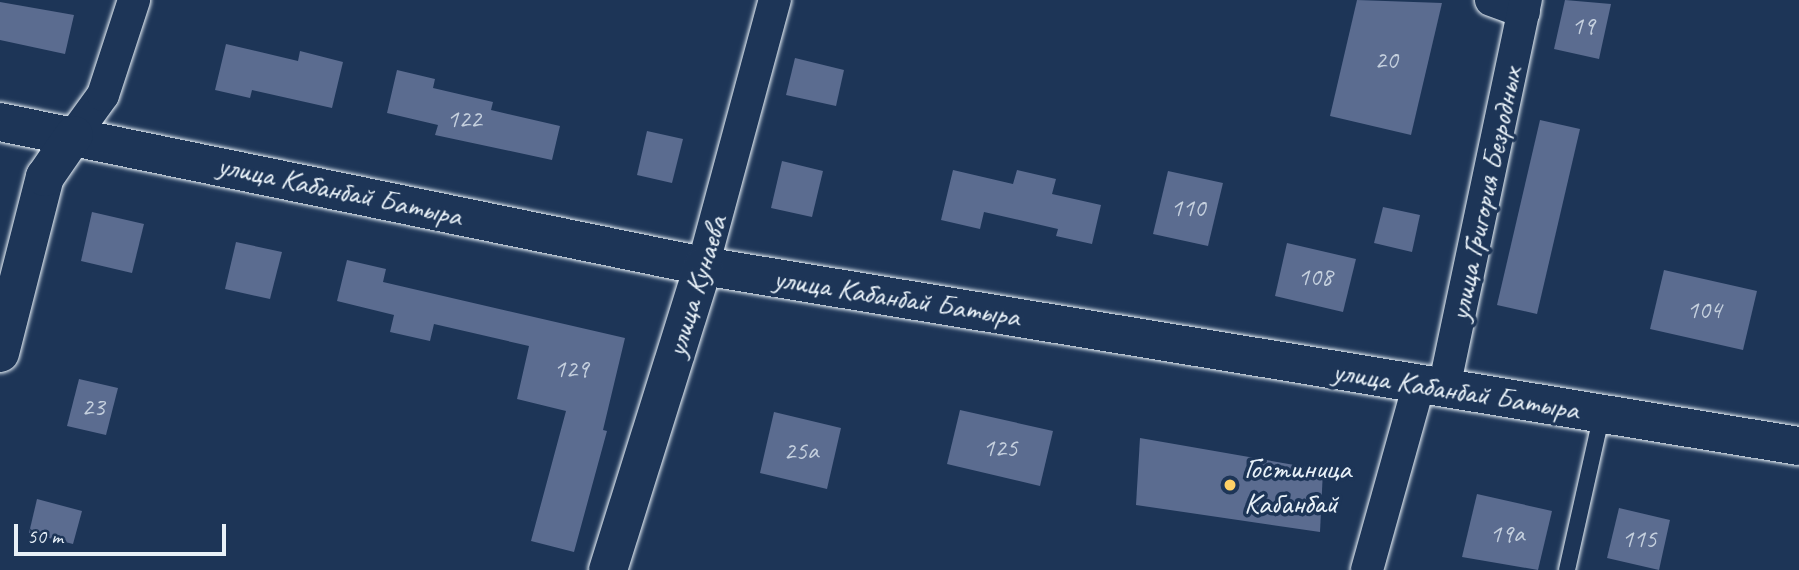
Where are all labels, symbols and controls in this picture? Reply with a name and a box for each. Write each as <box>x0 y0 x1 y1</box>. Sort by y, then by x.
house number: 19 <box>1571 10 1595 42</box>
house number: 20 <box>1374 44 1398 76</box>
street label: улица Григория Безродных <box>1441 64 1529 324</box>
house number: 122 <box>446 103 482 135</box>
street label: улица Кабанбай Батыра <box>214 146 466 234</box>
house number: 110 <box>1170 192 1206 224</box>
street label: улица Кунаева <box>658 211 734 361</box>
street label: улица Кабанбай Батыра <box>771 260 1023 334</box>
house number: 108 <box>1297 261 1333 293</box>
house number: 104 <box>1686 294 1722 326</box>
house number: 129 <box>553 353 589 385</box>
street label: улица Кабанбай Батыра <box>1330 353 1582 427</box>
house number: 23 <box>81 391 105 423</box>
house number: 125 <box>982 432 1018 464</box>
house number: 25а <box>784 435 818 467</box>
place label: Гостиница Кабанбай <box>1244 450 1351 520</box>
marker: Гостиница Кабанбай <box>1222 477 1238 493</box>
scale bar <box>18 510 229 554</box>
house number: 19а <box>1490 518 1524 550</box>
text: 50 m <box>27 523 63 549</box>
house number: 115 <box>1621 523 1657 555</box>

